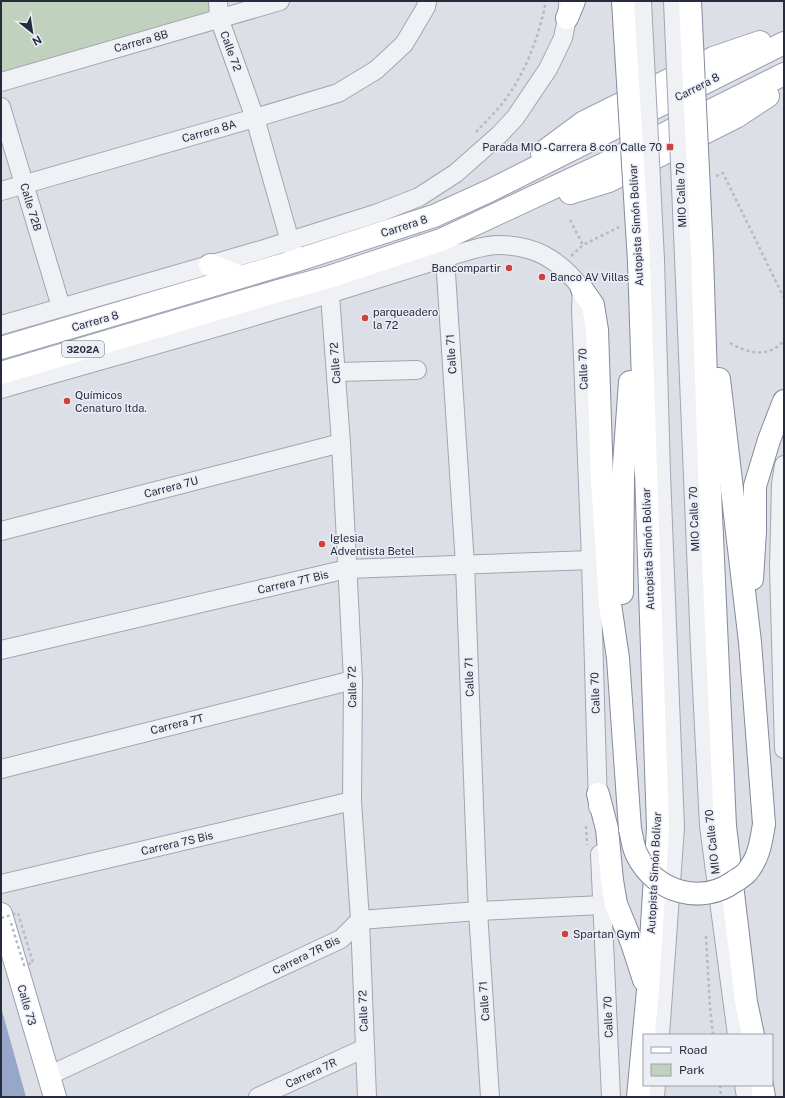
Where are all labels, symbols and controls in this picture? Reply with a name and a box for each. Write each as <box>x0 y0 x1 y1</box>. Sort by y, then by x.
north arrow <box>12 12 52 52</box>
street label: Carrera 8B <box>113 28 169 54</box>
street label: Calle 72 <box>218 29 244 73</box>
text: N <box>30 33 44 48</box>
street label: Carrera 8 <box>673 71 721 103</box>
street label: Carrera 8A <box>180 117 238 145</box>
place label: Parada MIO - Carrera 8 con Calle 70 <box>482 141 662 153</box>
marker: Parada MIO - Carrera 8 con Calle 70 <box>665 142 675 152</box>
street label: MIO Calle 70 <box>674 162 688 228</box>
street label: Autopista Simón Bolívar <box>627 164 645 286</box>
street label: Calle 72B <box>18 182 44 232</box>
street label: Carrera 8 <box>379 213 429 239</box>
place label: Bancompartir <box>431 262 501 274</box>
marker: Bancompartir <box>504 263 514 273</box>
place label: Banco AV Villas <box>550 271 630 283</box>
marker: Banco AV Villas <box>537 272 547 282</box>
place label: parqueadero la 72 <box>373 306 438 331</box>
street label: Carrera 8 <box>70 309 120 333</box>
marker: parqueadero la 72 <box>360 313 370 323</box>
street label: Calle 71 <box>444 334 458 374</box>
road number: 3202A <box>62 341 104 357</box>
street label: Calle 72 <box>328 341 342 384</box>
street label: Calle 70 <box>576 348 590 390</box>
place label: Químicos Cenaturo ltda. <box>75 389 147 414</box>
marker: Químicos Cenaturo ltda. <box>62 396 72 406</box>
street label: Carrera 7U <box>143 474 199 500</box>
street label: MIO Calle 70 <box>687 486 701 552</box>
street label: Autopista Simón Bolívar <box>640 488 656 610</box>
place label: Iglesia Adventista Betel <box>330 532 415 557</box>
marker: Iglesia Adventista Betel <box>317 539 327 549</box>
street label: Carrera 7T Bis <box>256 568 330 596</box>
street label: Calle 71 <box>462 657 476 697</box>
street label: Calle 72 <box>346 666 358 708</box>
street label: Calle 70 <box>588 672 602 714</box>
street label: Carrera 7T <box>149 711 205 736</box>
street label: MIO Calle 70 <box>703 809 721 875</box>
street label: Autopista Simón Bolívar <box>645 812 663 934</box>
street label: Carrera 7S Bis <box>140 829 215 857</box>
place label: Spartan Gym <box>573 928 640 940</box>
marker: Spartan Gym <box>560 929 570 939</box>
street label: Carrera 7R Bis <box>270 933 342 977</box>
street label: Calle 71 <box>477 981 491 1021</box>
street label: Calle 73 <box>15 983 39 1027</box>
street label: Calle 72 <box>356 989 370 1032</box>
street label: Calle 70 <box>601 996 615 1038</box>
legend <box>643 1034 773 1086</box>
text: Road <box>679 1043 707 1057</box>
street label: Carrera 7R <box>283 1056 339 1090</box>
text: Park <box>679 1063 705 1077</box>

